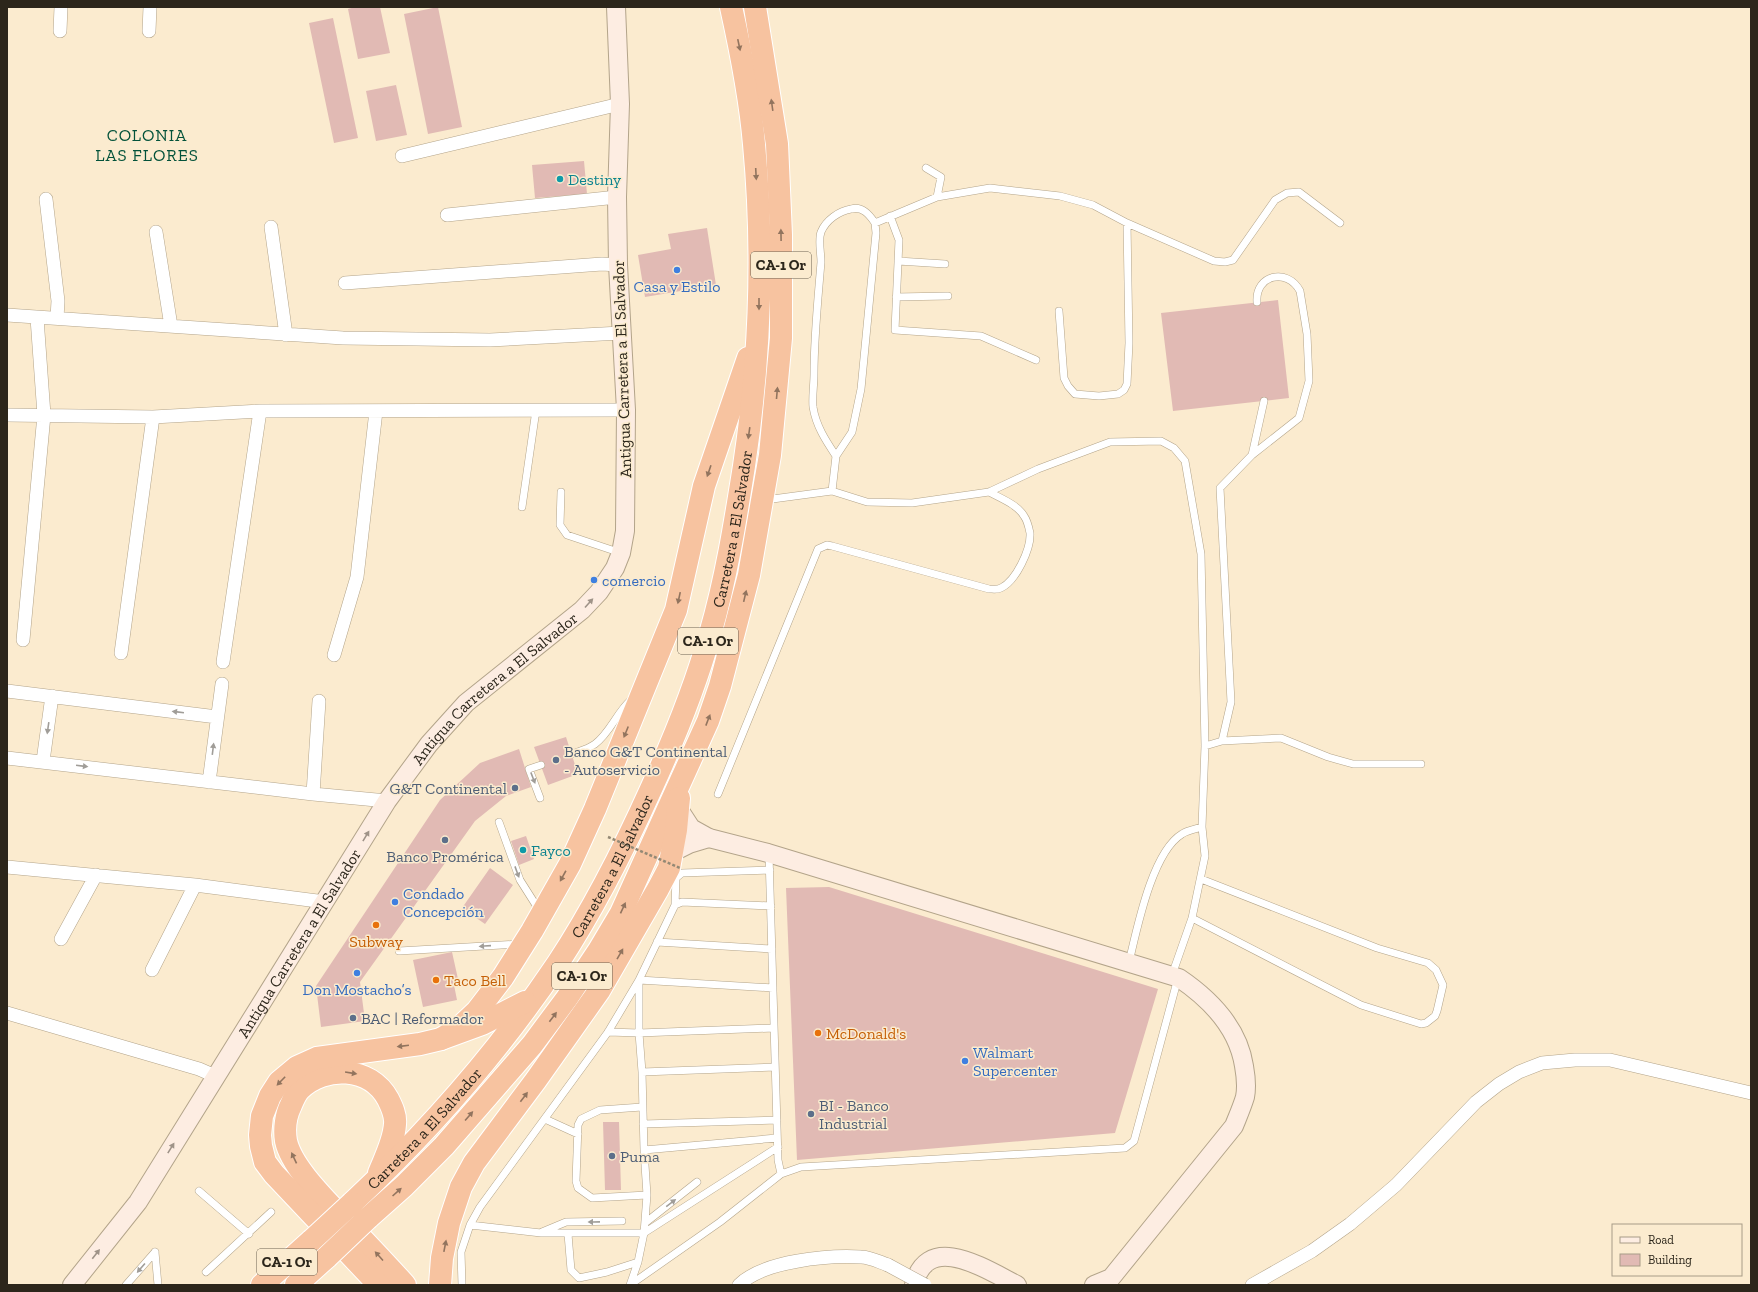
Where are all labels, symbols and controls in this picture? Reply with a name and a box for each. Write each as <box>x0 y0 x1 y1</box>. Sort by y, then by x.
one-way arrow <box>737 39 743 51</box>
one-way arrow <box>769 99 775 112</box>
district label: COLONIA LAS FLORES <box>95 125 199 165</box>
one-way arrow <box>753 168 759 181</box>
place label: Destiny <box>568 170 622 189</box>
marker: Destiny <box>555 174 565 184</box>
one-way arrow <box>777 229 784 241</box>
road number: CA-1 Or <box>751 252 811 278</box>
street label: Antigua Carretera a El Salvador <box>609 259 635 478</box>
marker: Casa y Estilo <box>672 265 682 275</box>
place label: Casa y Estilo <box>634 277 720 296</box>
one-way arrow <box>756 298 762 311</box>
one-way arrow <box>773 387 780 399</box>
one-way arrow <box>745 427 752 439</box>
street label: Carretera a El Salvador <box>708 449 756 609</box>
one-way arrow <box>706 466 712 478</box>
place label: comercio <box>602 571 666 590</box>
marker: comercio <box>589 575 599 585</box>
one-way arrow <box>742 590 748 602</box>
one-way arrow <box>675 592 681 604</box>
one-way arrow <box>584 598 593 607</box>
street label: Antigua Carretera a El Salvador <box>408 608 581 768</box>
road number: CA-1 Or <box>678 628 738 654</box>
one-way arrow <box>172 709 184 715</box>
one-way arrow <box>705 714 711 726</box>
one-way arrow <box>45 722 51 734</box>
one-way arrow <box>623 726 629 738</box>
place label: Banco G&T Continental - Autoservicio <box>564 742 727 779</box>
one-way arrow <box>210 743 216 755</box>
marker: Banco G&T Continental - Autoservicio <box>551 755 561 765</box>
one-way arrow <box>76 763 88 769</box>
one-way arrow <box>530 772 536 784</box>
place label: G&T Continental <box>389 779 507 798</box>
marker: G&T Continental <box>510 783 520 793</box>
street label: Carretera a El Salvador <box>567 791 657 941</box>
one-way arrow <box>362 830 369 842</box>
marker: Banco Promérica <box>440 835 450 845</box>
place label: Fayco <box>531 841 571 860</box>
street label: Antigua Carretera a El Salvador <box>233 845 365 1041</box>
marker: Fayco <box>518 845 528 855</box>
place label: Banco Promérica <box>386 847 504 866</box>
one-way arrow <box>514 866 520 878</box>
one-way arrow <box>559 870 566 882</box>
place label: Condado Concepción <box>403 884 485 921</box>
marker: Condado Concepción <box>390 897 400 907</box>
one-way arrow <box>620 902 626 913</box>
marker: Subway <box>371 920 381 930</box>
place label: Subway <box>349 932 404 951</box>
one-way arrow <box>479 942 491 949</box>
one-way arrow <box>617 949 624 960</box>
road number: CA-1 Or <box>552 963 612 989</box>
marker: Don Mostacho’s <box>352 968 362 978</box>
place label: Taco Bell <box>444 971 506 990</box>
marker: Taco Bell <box>431 975 441 985</box>
place label: Don Mostacho’s <box>303 980 411 999</box>
place label: BAC | Reformador <box>361 1009 484 1028</box>
one-way arrow <box>548 1011 557 1022</box>
marker: BAC | Reformador <box>348 1013 358 1023</box>
place label: McDonald's <box>826 1024 906 1043</box>
marker: McDonald's <box>813 1028 823 1038</box>
one-way arrow <box>397 1043 409 1049</box>
place label: Walmart Supercenter <box>973 1043 1058 1080</box>
marker: Walmart Supercenter <box>960 1056 970 1066</box>
street label: Carretera a El Salvador <box>363 1063 486 1193</box>
one-way arrow <box>345 1071 357 1077</box>
one-way arrow <box>276 1076 286 1086</box>
one-way arrow <box>520 1091 528 1102</box>
place label: BI - Banco Industrial <box>819 1096 889 1133</box>
marker: BI - Banco Industrial <box>806 1109 816 1119</box>
one-way arrow <box>465 1111 474 1122</box>
one-way arrow <box>167 1142 174 1154</box>
place label: Puma <box>620 1147 660 1166</box>
marker: Puma <box>607 1151 617 1161</box>
one-way arrow <box>291 1152 297 1164</box>
one-way arrow <box>392 1188 402 1197</box>
one-way arrow <box>666 1199 677 1207</box>
one-way arrow <box>587 1219 600 1225</box>
legend <box>1612 1224 1742 1276</box>
text: Road <box>1648 1233 1674 1247</box>
one-way arrow <box>442 1240 448 1252</box>
one-way arrow <box>92 1249 101 1260</box>
road number: CA-1 Or <box>257 1249 317 1275</box>
one-way arrow <box>374 1251 383 1261</box>
text: Building <box>1648 1253 1692 1267</box>
one-way arrow <box>136 1263 145 1274</box>

